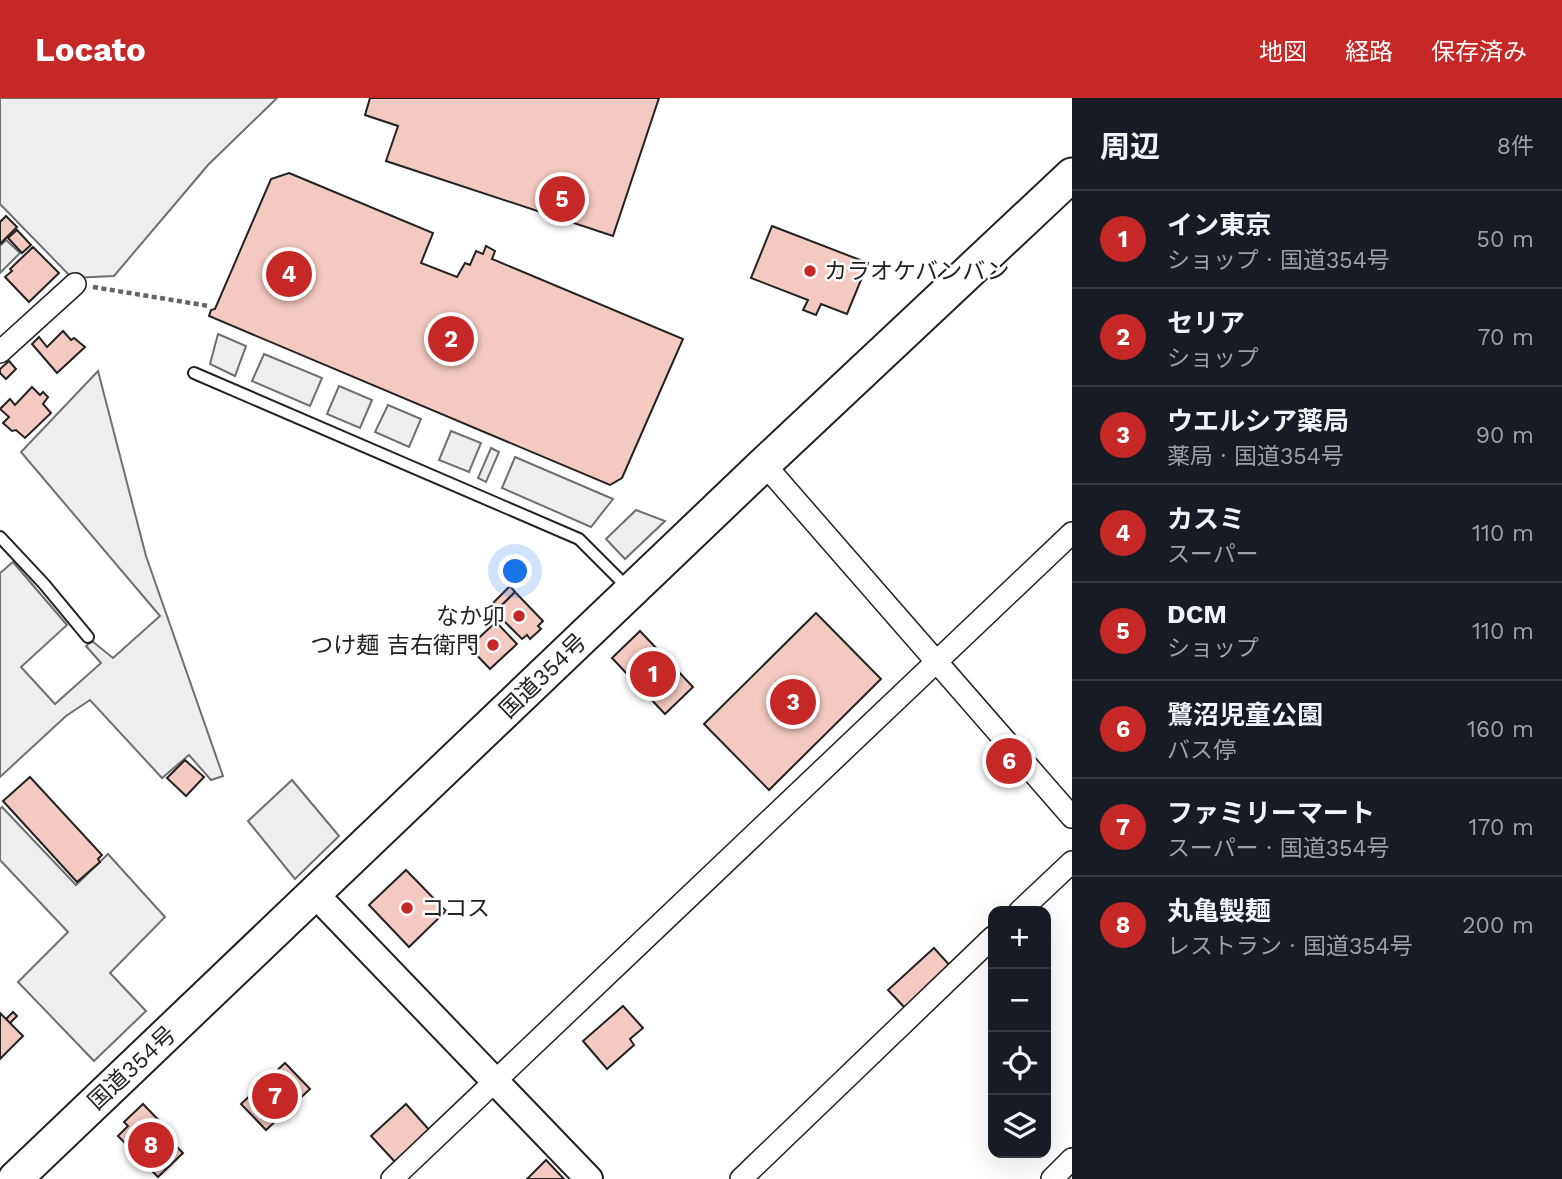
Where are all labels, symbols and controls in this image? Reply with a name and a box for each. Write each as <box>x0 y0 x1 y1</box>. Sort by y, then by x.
text: Locato <box>35 30 146 69</box>
text: 地図 <box>1259 38 1307 66</box>
text: 経路 <box>1345 38 1393 66</box>
text: 保存済み <box>1431 38 1527 66</box>
text: 周辺 <box>1100 129 1160 164</box>
text: 8件 <box>1497 133 1534 160</box>
pin: 5 <box>539 173 585 225</box>
text: イン東京 <box>1167 210 1271 240</box>
text: 1 <box>1118 226 1128 253</box>
text: 50 m <box>1477 226 1534 253</box>
text: ショップ · 国道354号 <box>1167 247 1390 274</box>
pin: 4 <box>266 248 312 300</box>
place label: カラオケバンバン <box>824 258 1009 285</box>
marker: カラオケバンバン <box>802 263 818 279</box>
text: セリア <box>1167 308 1245 338</box>
pin: 2 <box>428 313 474 365</box>
text: 2 <box>1116 324 1130 351</box>
text: 70 m <box>1477 324 1534 351</box>
text: ショップ <box>1167 345 1259 372</box>
text: ウエルシア薬局 <box>1167 406 1349 436</box>
text: 3 <box>1116 422 1130 449</box>
text: 90 m <box>1476 422 1534 449</box>
text: 薬局 · 国道354号 <box>1167 443 1344 470</box>
text: カスミ <box>1167 504 1245 534</box>
text: 4 <box>1116 520 1130 547</box>
text: 110 m <box>1472 520 1534 547</box>
text: スーパー <box>1167 541 1259 568</box>
your location <box>498 554 532 588</box>
text: DCM <box>1167 599 1227 629</box>
place label: なか卯 <box>436 603 505 630</box>
marker: なか卯 <box>511 608 527 624</box>
text: 5 <box>1116 618 1130 645</box>
text: 110 m <box>1472 618 1534 645</box>
street label: 国道354号 <box>494 628 592 724</box>
place label: つけ麺 吉右衛門 <box>310 632 479 659</box>
text: ショップ <box>1167 635 1259 662</box>
marker: つけ麺 吉右衛門 <box>485 637 501 653</box>
pin: 1 <box>630 648 676 700</box>
pin: 3 <box>770 676 816 728</box>
text: 鷺沼児童公園 <box>1167 700 1323 730</box>
text: 6 <box>1116 716 1130 743</box>
text: 160 m <box>1467 716 1534 743</box>
pin: 6 <box>986 735 1032 787</box>
text: バス停 <box>1167 737 1236 764</box>
text: ファミリーマート <box>1167 798 1375 828</box>
text: 7 <box>1116 814 1130 841</box>
text: 170 m <box>1469 814 1534 841</box>
text: スーパー · 国道354号 <box>1167 835 1390 862</box>
place label: ココス <box>421 895 490 922</box>
text: 丸亀製麺 <box>1167 896 1271 926</box>
marker: ココス <box>399 900 415 916</box>
map controls <box>988 906 1051 1158</box>
button: + <box>988 906 1051 969</box>
text: 8 <box>1116 912 1130 939</box>
text: 200 m <box>1462 912 1534 939</box>
text: レストラン · 国道354号 <box>1167 933 1413 960</box>
button: − <box>988 969 1051 1032</box>
street label: 国道354号 <box>83 1021 181 1115</box>
button: locate <box>988 1032 1051 1095</box>
pin: 7 <box>252 1070 298 1122</box>
button: layers <box>988 1095 1051 1158</box>
pin: 8 <box>128 1119 174 1171</box>

